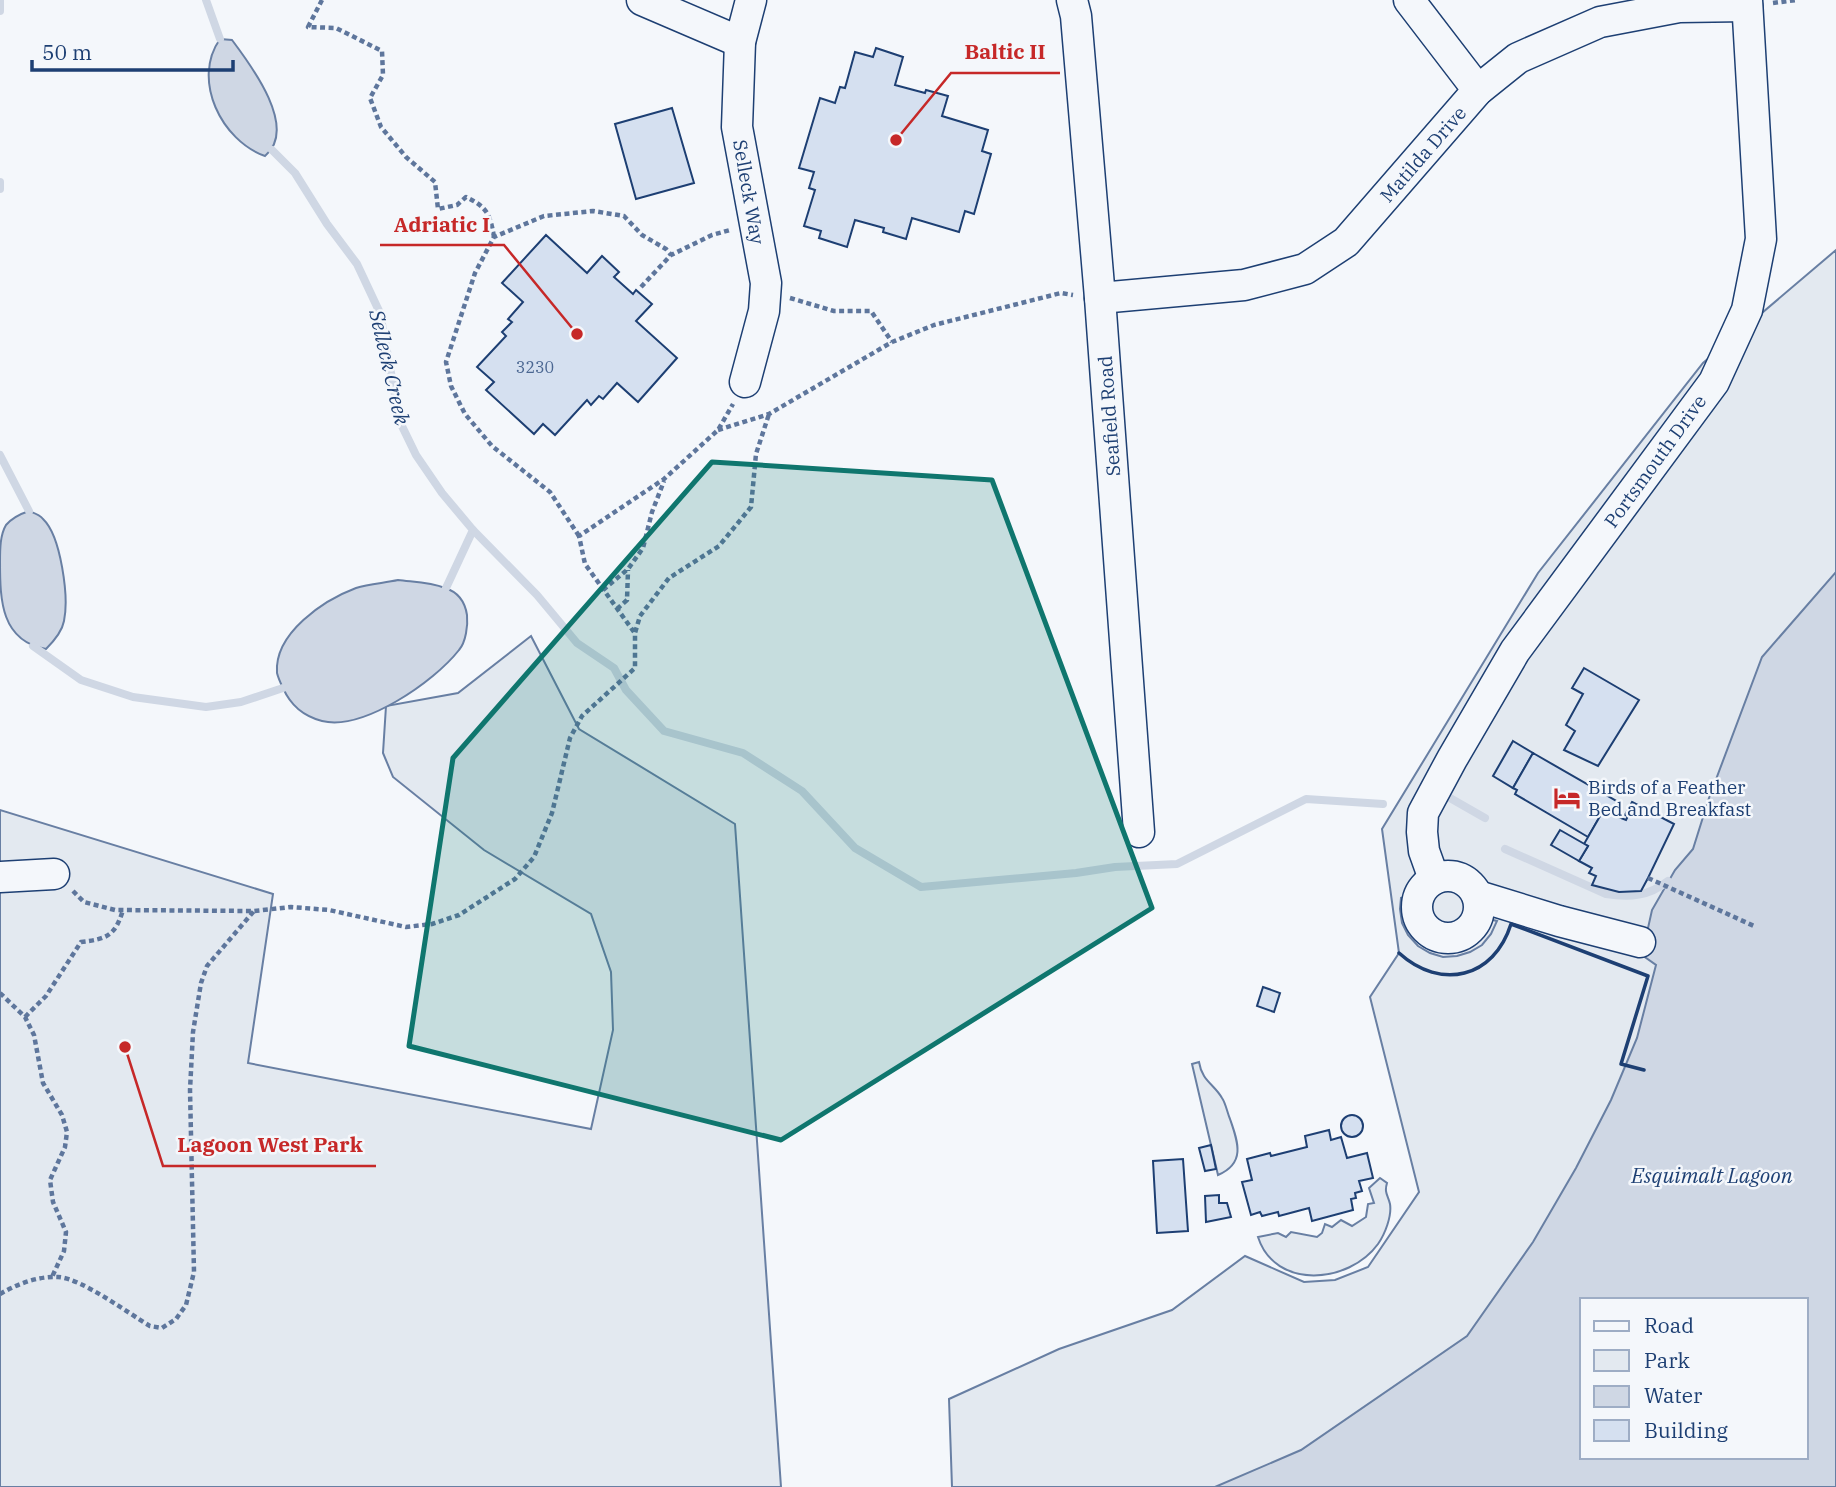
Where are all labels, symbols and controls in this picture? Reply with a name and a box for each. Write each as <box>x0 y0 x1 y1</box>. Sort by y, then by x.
scale bar <box>32 28 233 72</box>
callout: Baltic II <box>951 31 1060 73</box>
text: Baltic II <box>965 37 1045 65</box>
text: 50 m <box>42 38 92 66</box>
street label: Matilda Drive <box>1375 101 1471 207</box>
street label: Selleck Way <box>728 138 770 247</box>
callout: Adriatic I <box>380 203 504 245</box>
text: Adriatic I <box>394 210 490 238</box>
water label: Selleck Creek <box>363 306 417 428</box>
street label: Seafield Road <box>1093 355 1125 477</box>
house number: 3230 <box>516 357 554 377</box>
street label: Portsmouth Drive <box>1599 390 1711 532</box>
place label: Birds of a Feather Bed and Breakfast <box>1588 775 1752 821</box>
hotel icon: Birds of a Feather Bed and Breakfast <box>1552 783 1582 813</box>
callout: Lagoon West Park <box>163 1124 376 1166</box>
text: Lagoon West Park <box>177 1130 363 1158</box>
water label: Esquimalt Lagoon <box>1630 1161 1793 1189</box>
legend <box>1580 1298 1808 1459</box>
text: Road <box>1644 1311 1694 1339</box>
text: Park <box>1644 1346 1691 1374</box>
text: Water <box>1644 1381 1703 1409</box>
text: Building <box>1644 1416 1729 1444</box>

